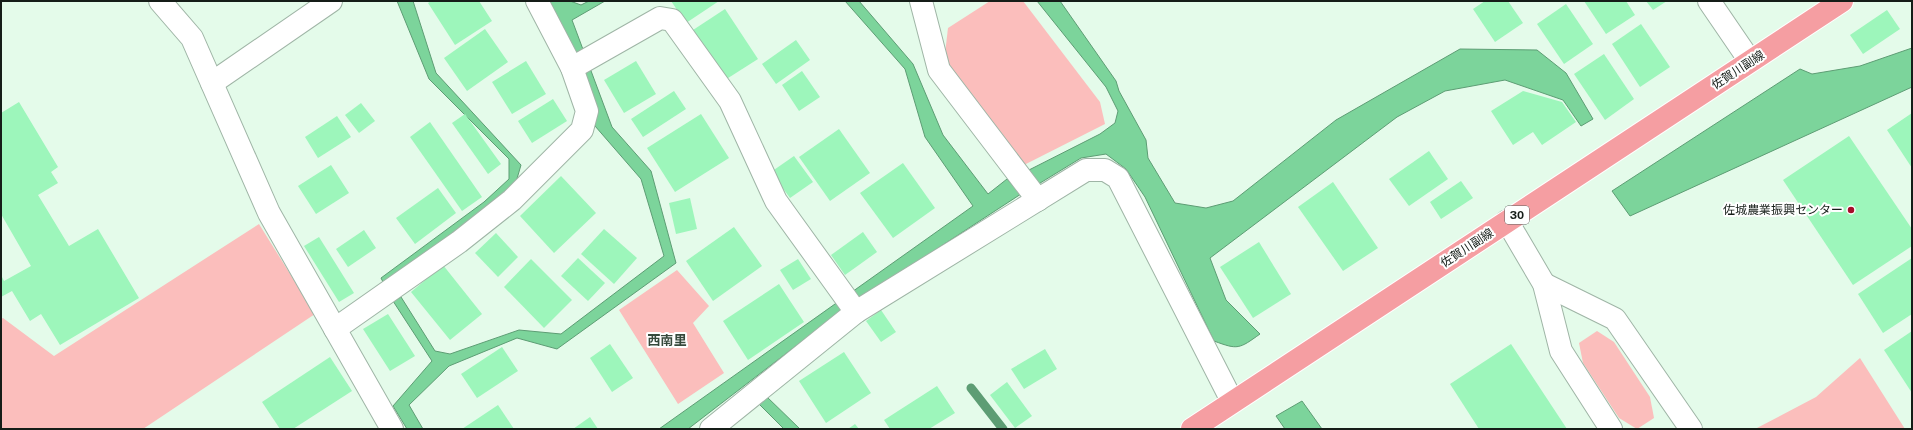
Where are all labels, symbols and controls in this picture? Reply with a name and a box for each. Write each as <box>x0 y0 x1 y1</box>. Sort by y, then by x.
street label: 佐賀川副線 <box>1709 48 1767 92</box>
place label: 佐城農業振興センター <box>1723 203 1843 217</box>
marker: 佐城農業振興センター <box>1846 205 1856 215</box>
road number: 30 <box>1505 206 1529 224</box>
street label: 佐賀川副線 <box>1438 226 1496 270</box>
district label: 西南里 <box>647 333 687 348</box>

